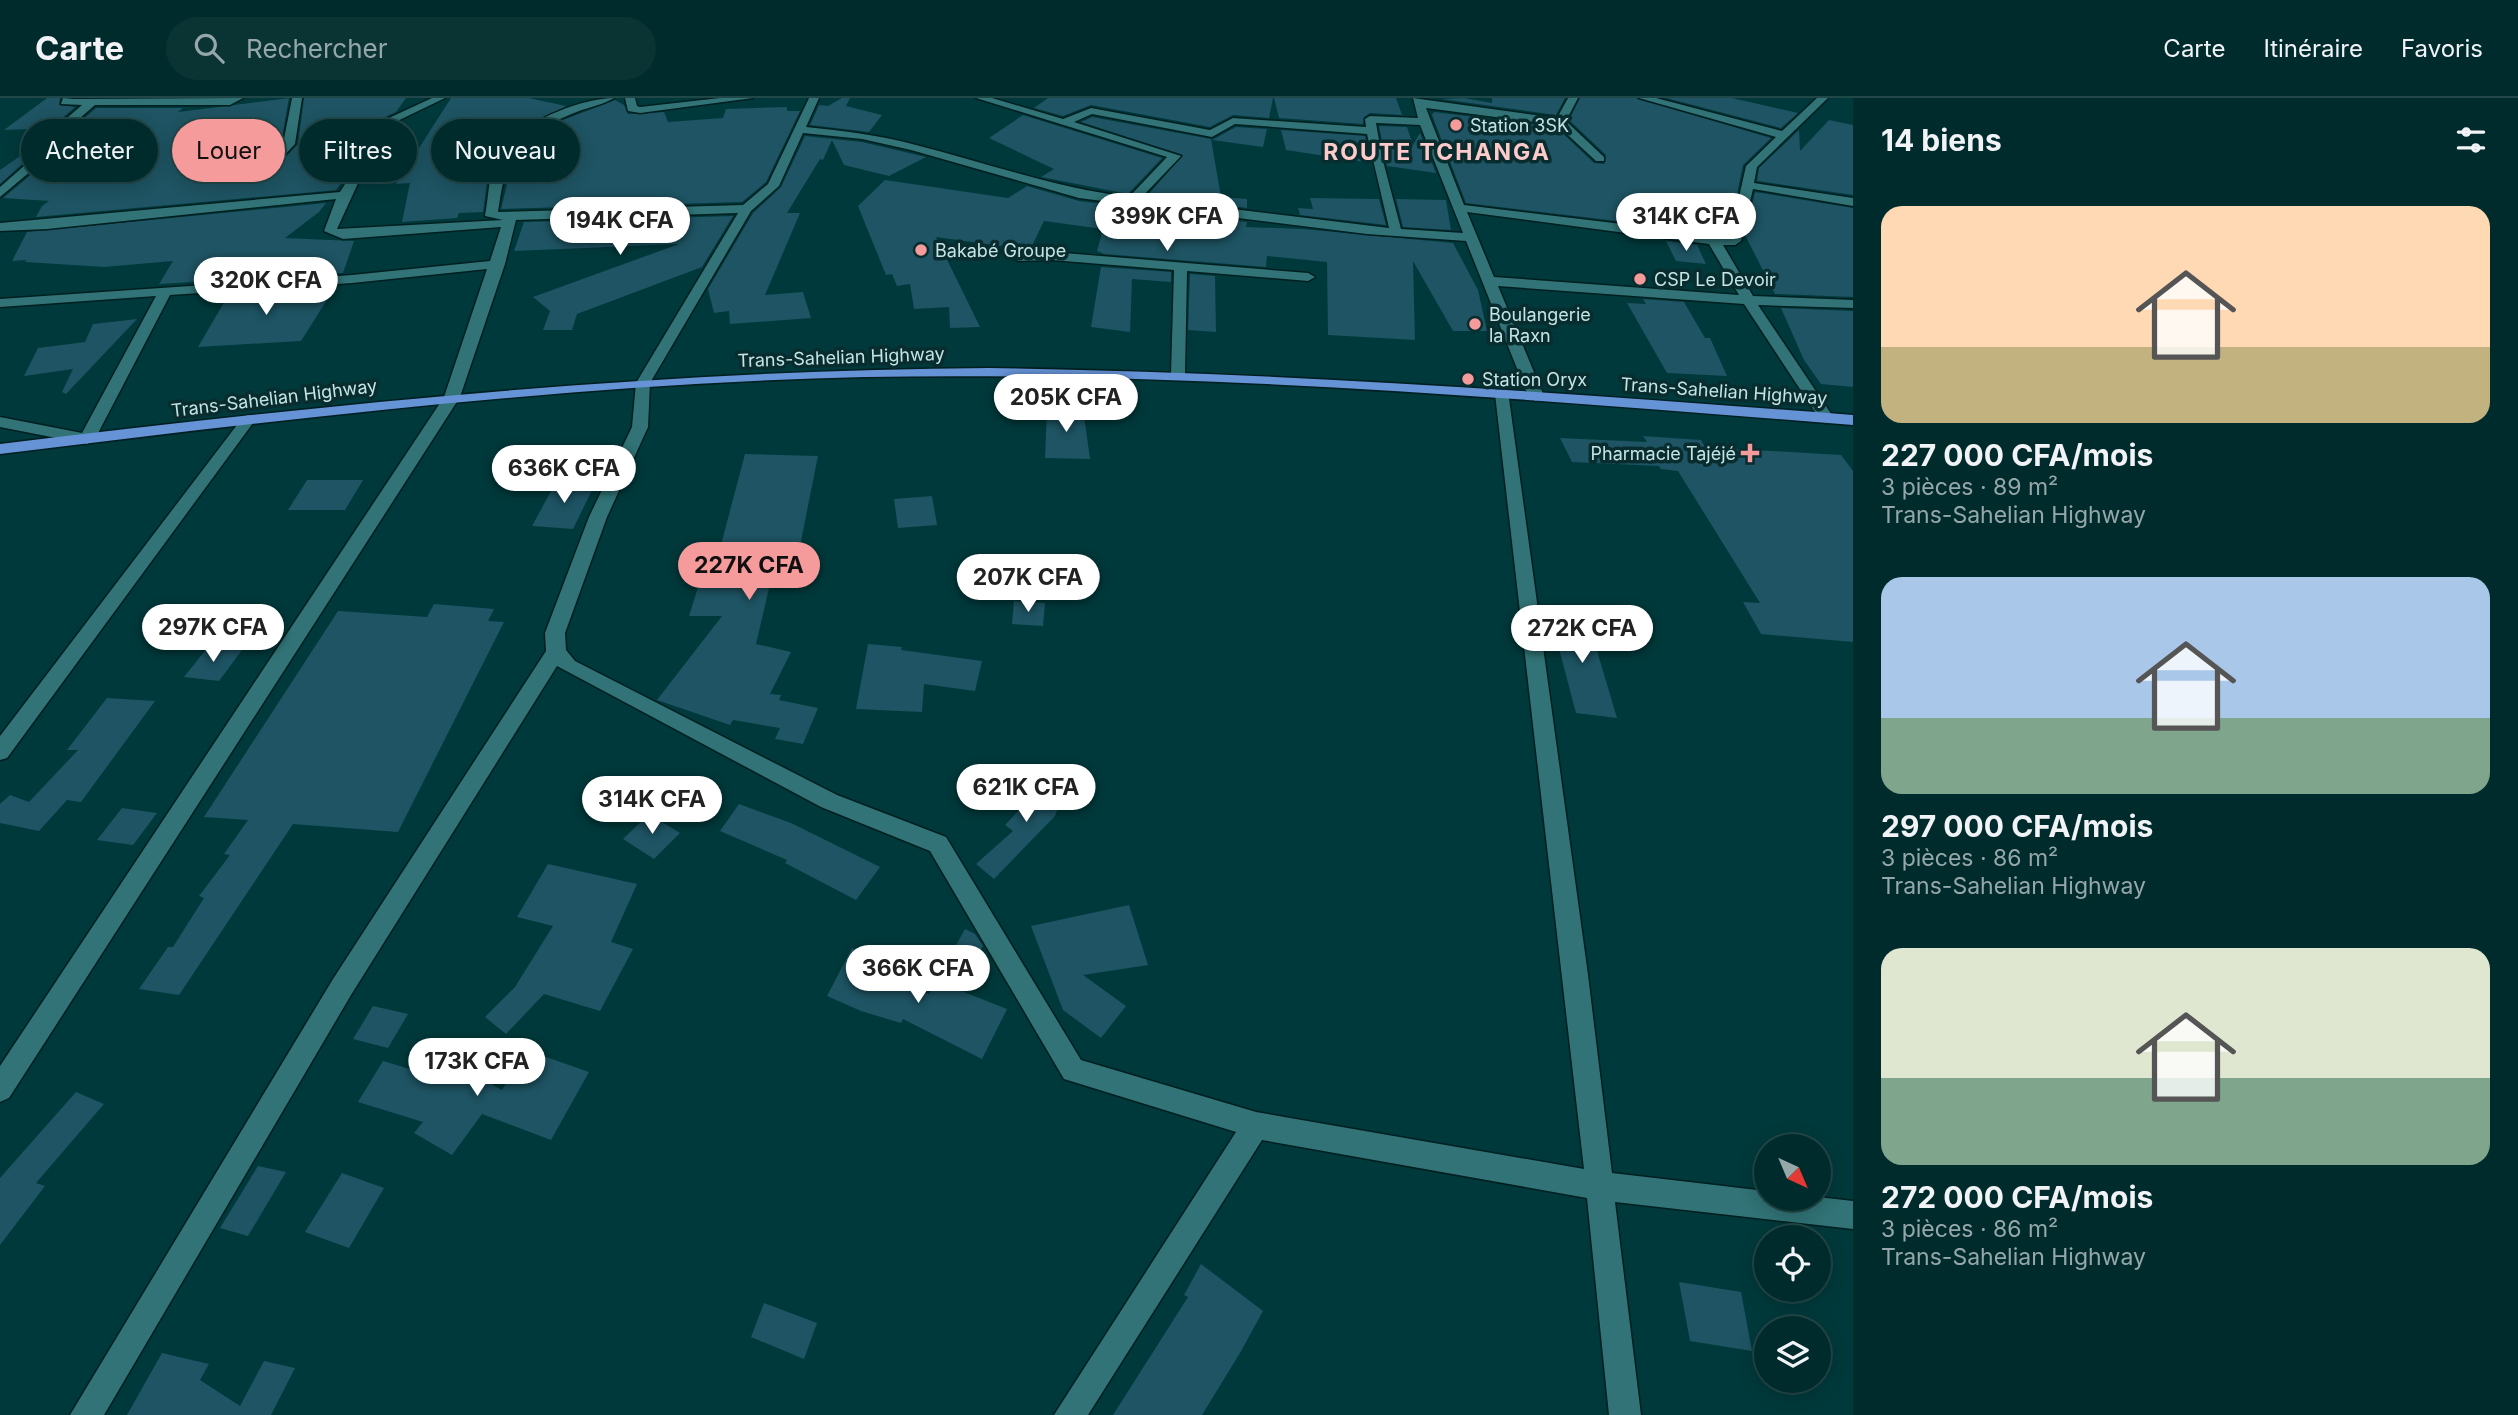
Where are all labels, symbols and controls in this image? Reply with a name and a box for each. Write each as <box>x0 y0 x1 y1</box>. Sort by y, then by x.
search box <box>166 17 656 80</box>
text: Carte <box>35 28 124 68</box>
icon: search <box>190 29 228 67</box>
text: Rechercher <box>246 33 388 64</box>
text: Carte <box>2163 34 2225 63</box>
text: Itinéraire <box>2263 34 2363 63</box>
text: Favoris <box>2401 34 2483 63</box>
place label: Station 3SK <box>1470 115 1569 136</box>
marker: Station 3SK <box>1448 117 1464 133</box>
chip: Acheter <box>21 119 158 182</box>
chip: Louer <box>172 119 285 182</box>
chip: Filtres <box>299 119 417 182</box>
chip: Nouveau <box>431 119 580 182</box>
icon: filters <box>2452 121 2490 159</box>
text: 14 biens <box>1881 122 2002 158</box>
district label: ROUTE TCHANGA <box>1323 138 1551 166</box>
pin: 399K CFA <box>1095 194 1239 253</box>
pin: 314K CFA <box>1614 194 1758 253</box>
pin: 194K CFA <box>548 198 692 257</box>
text: 399K CFA <box>1111 202 1223 230</box>
text: 314K CFA <box>1632 202 1740 230</box>
text: 194K CFA <box>566 206 674 234</box>
place label: Bakabé Groupe <box>935 240 1066 261</box>
marker: Bakabé Groupe <box>913 242 929 258</box>
icon: home <box>2123 252 2249 378</box>
pin: 320K CFA <box>194 258 338 317</box>
text: 320K CFA <box>210 266 322 294</box>
place label: CSP Le Devoir <box>1654 269 1776 290</box>
marker: CSP Le Devoir <box>1632 271 1648 287</box>
place label: Boulangerie la Raxn <box>1489 304 1591 346</box>
marker: Boulangerie la Raxn <box>1467 316 1483 332</box>
street label: Trans-Sahelian Highway <box>737 343 945 371</box>
place label: Station Oryx <box>1482 369 1587 390</box>
marker: Station Oryx <box>1460 371 1476 387</box>
street label: Trans-Sahelian Highway <box>1620 373 1828 409</box>
pin: 205K CFA <box>994 374 1138 434</box>
street label: Trans-Sahelian Highway <box>170 375 378 421</box>
text: 205K CFA <box>1010 383 1122 411</box>
text: 227 000 CFA/mois <box>1881 437 2153 473</box>
place label: Pharmacie Tajéjé <box>1591 443 1736 464</box>
marker: Pharmacie Tajéjé <box>1742 445 1758 461</box>
pin: 636K CFA <box>492 446 636 505</box>
text: 636K CFA <box>508 454 620 482</box>
text: 3 pièces · 89 m² <box>1881 473 2058 501</box>
text: Trans-Sahelian Highway <box>1881 501 2146 529</box>
pin: 227K CFA <box>677 542 821 602</box>
text: 227K CFA <box>694 551 804 579</box>
pin: 207K CFA <box>956 554 1100 614</box>
text: 207K CFA <box>973 563 1083 591</box>
pin: 297K CFA <box>141 604 285 664</box>
pin: 272K CFA <box>1510 606 1654 665</box>
text: 297K CFA <box>158 613 268 641</box>
text: 272K CFA <box>1527 614 1637 642</box>
icon: home <box>2123 623 2249 749</box>
pin: 621K CFA <box>954 764 1098 824</box>
text: 621K CFA <box>973 773 1079 801</box>
pin: 314K CFA <box>580 776 724 836</box>
text: 314K CFA <box>598 785 706 813</box>
text: 297 000 CFA/mois <box>1881 808 2153 844</box>
text: 3 pièces · 86 m² <box>1881 844 2058 872</box>
text: Trans-Sahelian Highway <box>1881 872 2146 900</box>
pin: 366K CFA <box>846 946 990 1005</box>
text: 366K CFA <box>862 954 974 982</box>
icon: home <box>2123 994 2249 1120</box>
pin: 173K CFA <box>405 1038 549 1098</box>
text: 173K CFA <box>424 1047 530 1075</box>
north arrow <box>1754 1134 1830 1211</box>
map controls <box>1754 1134 1831 1393</box>
text: 272 000 CFA/mois <box>1881 1179 2153 1215</box>
text: 3 pièces · 86 m² <box>1881 1215 2058 1243</box>
button: locate <box>1754 1225 1831 1302</box>
text: Trans-Sahelian Highway <box>1881 1243 2146 1271</box>
button: layers <box>1754 1316 1831 1393</box>

